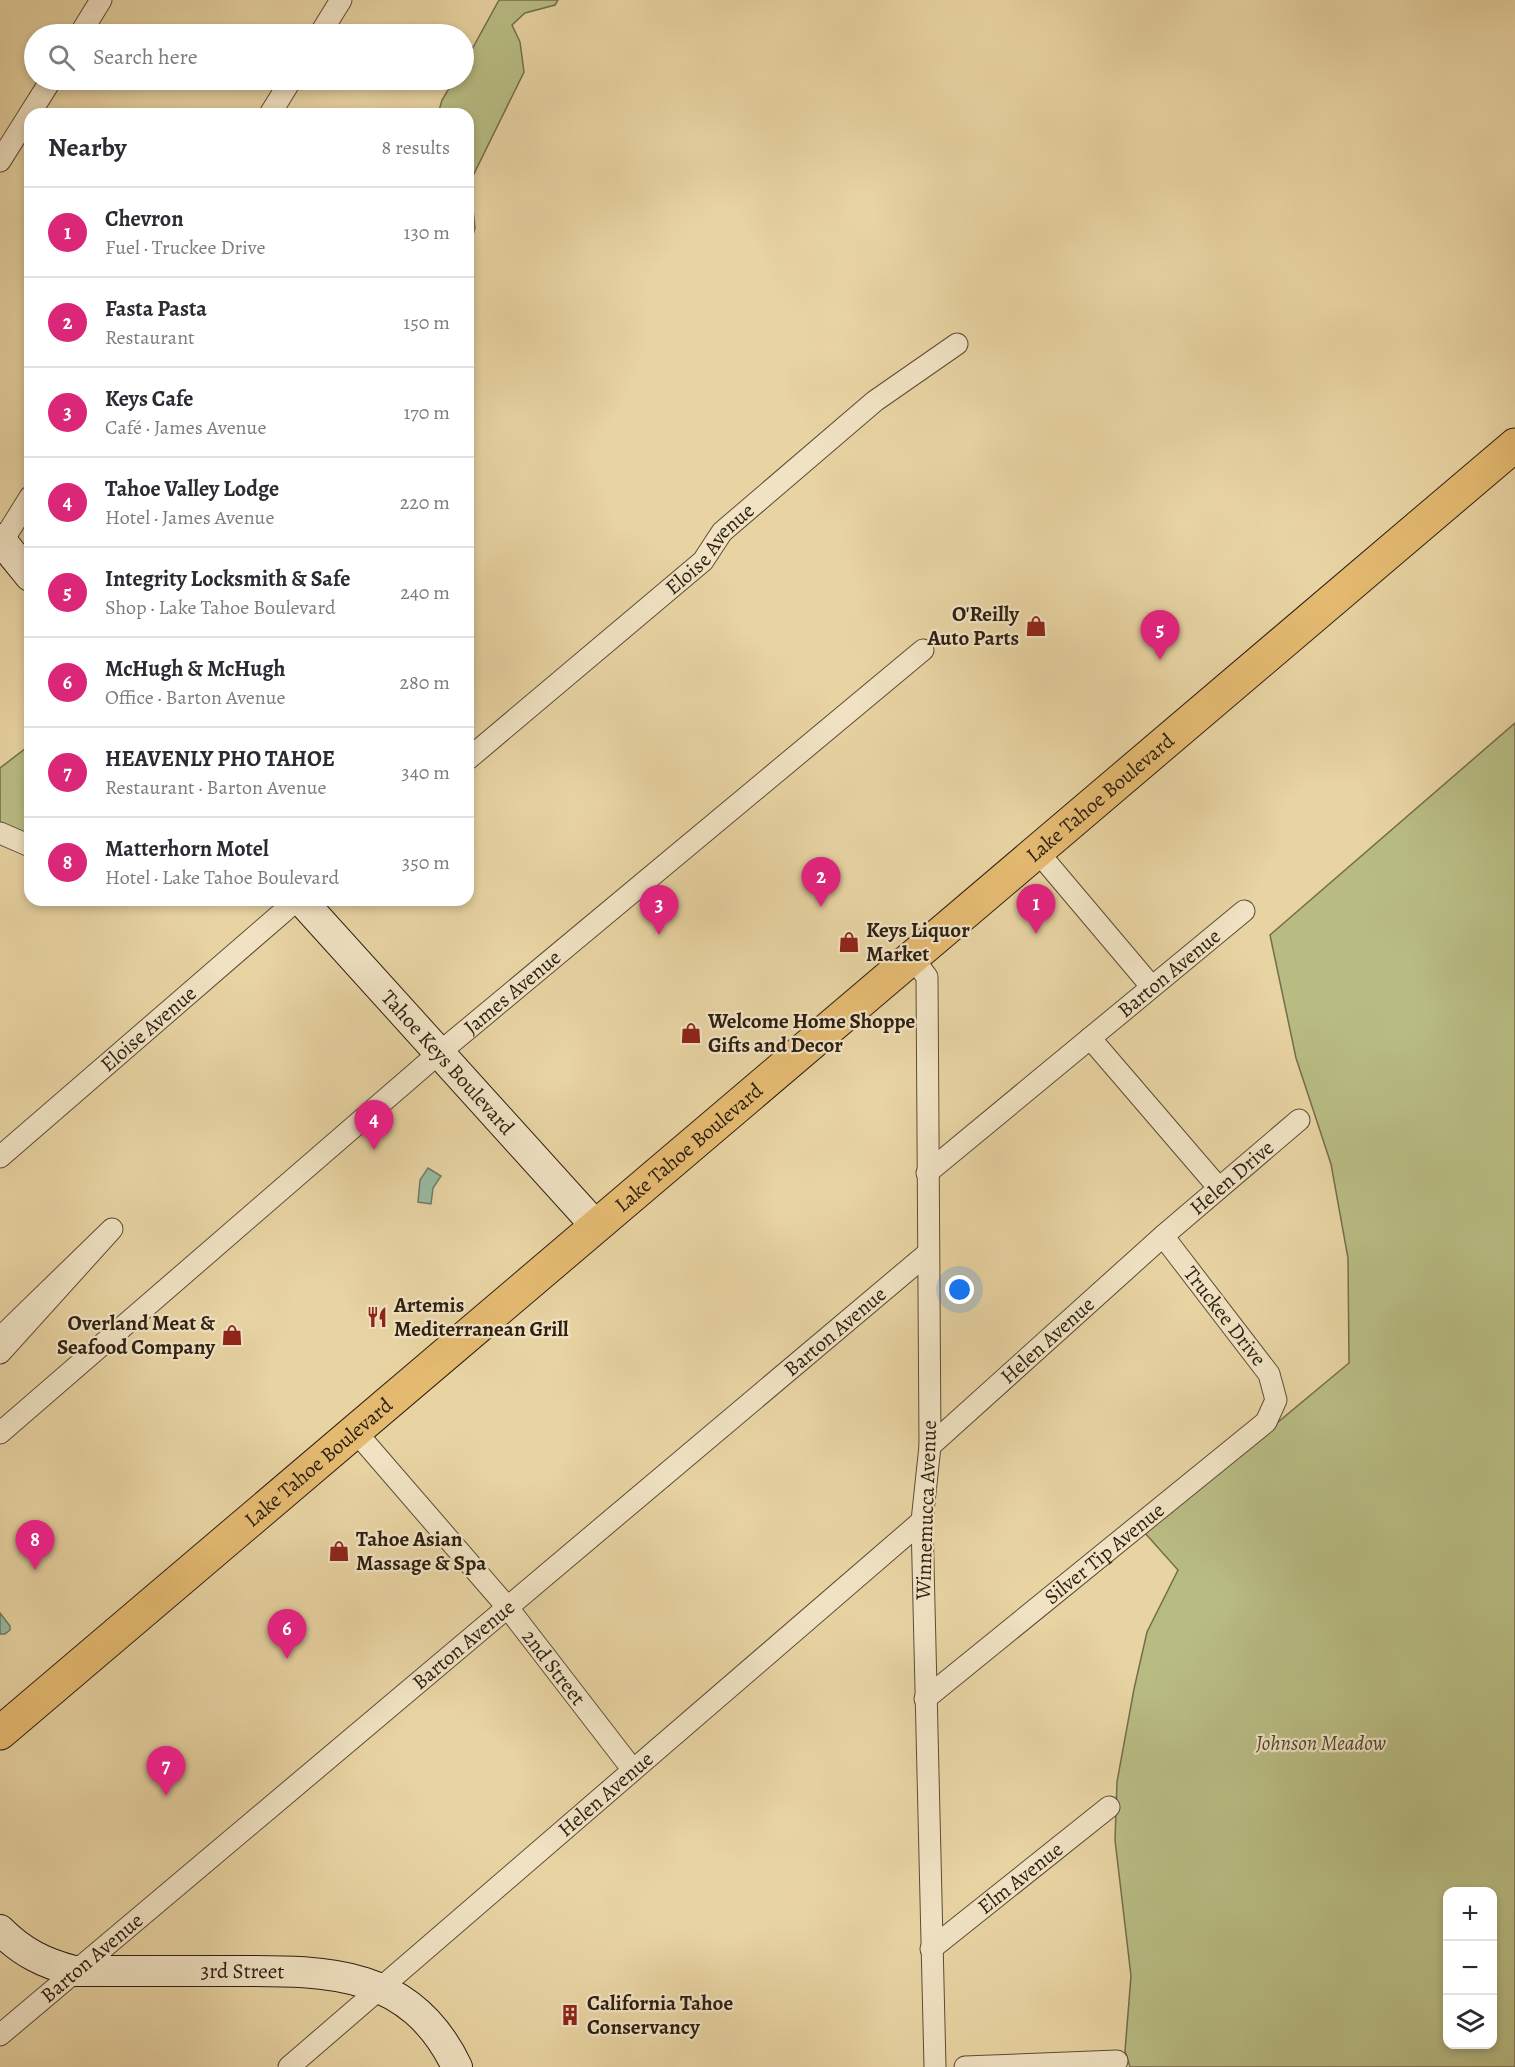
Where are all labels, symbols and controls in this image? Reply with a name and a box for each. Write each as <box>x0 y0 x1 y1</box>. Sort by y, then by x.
search box <box>24 24 474 90</box>
icon: search <box>45 41 78 74</box>
text: Search here <box>93 42 198 72</box>
text: Nearby <box>48 130 127 165</box>
text: 8 results <box>382 134 450 161</box>
text: Chevron <box>105 204 184 234</box>
text: 1 <box>64 219 71 246</box>
text: 130 m <box>404 219 450 246</box>
text: Fuel · Truckee Drive <box>105 234 265 261</box>
text: Fasta Pasta <box>105 294 207 324</box>
text: 2 <box>63 309 72 336</box>
text: 150 m <box>403 309 450 336</box>
text: Restaurant <box>105 324 195 351</box>
text: Keys Cafe <box>105 384 194 414</box>
text: 3 <box>63 399 72 426</box>
text: 170 m <box>404 399 450 426</box>
text: Café · James Avenue <box>105 414 266 441</box>
text: Tahoe Valley Lodge <box>105 474 279 504</box>
text: 4 <box>63 489 72 516</box>
text: 220 m <box>400 489 450 516</box>
street label: Eloise Avenue <box>659 496 760 601</box>
text: Hotel · James Avenue <box>105 504 274 531</box>
text: Integrity Locksmith & Safe <box>105 564 350 594</box>
text: 5 <box>63 579 72 606</box>
text: 240 m <box>400 579 450 606</box>
text: Shop · Lake Tahoe Boulevard <box>105 594 336 621</box>
place label: O'Reilly Auto Parts <box>926 600 1020 652</box>
pin: 5 <box>1140 610 1180 660</box>
shop icon: O'Reilly Auto Parts <box>1024 614 1048 638</box>
text: McHugh & McHugh <box>105 654 285 684</box>
text: 6 <box>63 669 72 696</box>
text: 280 m <box>400 669 450 696</box>
text: Office · Barton Avenue <box>105 684 286 711</box>
street label: Lake Tahoe Boulevard <box>1020 726 1181 869</box>
text: HEAVENLY PHO TAHOE <box>105 744 335 774</box>
text: 7 <box>63 759 72 786</box>
text: 340 m <box>401 759 450 786</box>
text: Restaurant · Barton Avenue <box>105 774 327 801</box>
text: Matterhorn Motel <box>105 834 269 864</box>
text: 8 <box>63 849 72 876</box>
text: 350 m <box>402 849 450 876</box>
pin: 2 <box>802 858 840 907</box>
text: Hotel · Lake Tahoe Boulevard <box>105 864 339 891</box>
pin: 1 <box>1016 884 1056 934</box>
pin: 3 <box>640 886 678 935</box>
place label: Keys Liquor Market <box>866 916 970 968</box>
street label: Barton Avenue <box>1112 922 1227 1024</box>
shop icon: Keys Liquor Market <box>837 930 861 954</box>
street label: James Avenue <box>458 943 567 1041</box>
street label: Eloise Avenue <box>94 979 202 1078</box>
street label: Tahoe Keys Boulevard <box>375 984 521 1141</box>
place label: Welcome Home Shoppe Gifts and Decor <box>707 1007 915 1059</box>
shop icon: Welcome Home Shoppe Gifts and Decor <box>679 1021 703 1045</box>
street label: Lake Tahoe Boulevard <box>609 1076 769 1218</box>
pin: 4 <box>354 1100 394 1150</box>
street label: Helen Drive <box>1184 1134 1280 1221</box>
street label: Truckee Drive <box>1177 1260 1273 1372</box>
your location <box>945 1275 974 1304</box>
street label: Barton Avenue <box>778 1280 892 1383</box>
street label: Helen Avenue <box>994 1290 1100 1390</box>
place label: Artemis Mediterranean Grill <box>393 1291 569 1343</box>
restaurant icon: Artemis Mediterranean Grill <box>365 1305 389 1329</box>
place label: Overland Meat & Seafood Company <box>57 1309 216 1361</box>
shop icon: Overland Meat & Seafood Company <box>220 1323 244 1347</box>
street label: Lake Tahoe Boulevard <box>238 1391 399 1533</box>
street label: Winnemucca Avenue <box>909 1420 943 1601</box>
street label: Silver Tip Avenue <box>1038 1496 1170 1611</box>
pin: 8 <box>15 1520 54 1570</box>
place label: Tahoe Asian Massage & Spa <box>356 1525 487 1577</box>
shop icon: Tahoe Asian Massage & Spa <box>327 1539 351 1563</box>
street label: Barton Avenue <box>406 1593 521 1696</box>
pin: 6 <box>268 1610 306 1659</box>
street label: 2nd Street <box>516 1624 592 1711</box>
park label: Johnson Meadow <box>1255 1729 1386 1757</box>
street label: Helen Avenue <box>552 1745 659 1843</box>
pin: 7 <box>146 1746 186 1796</box>
street label: Elm Avenue <box>972 1835 1069 1921</box>
map controls <box>1443 1887 1497 2049</box>
button: + <box>1443 1887 1497 1941</box>
street label: Barton Avenue <box>35 1906 149 2009</box>
button: − <box>1443 1941 1497 1995</box>
street label: 3rd Street <box>200 1957 285 1985</box>
place label: California Tahoe Conservancy <box>587 1989 733 2041</box>
button: layers <box>1443 1995 1497 2049</box>
building icon: California Tahoe Conservancy <box>558 2003 582 2027</box>

